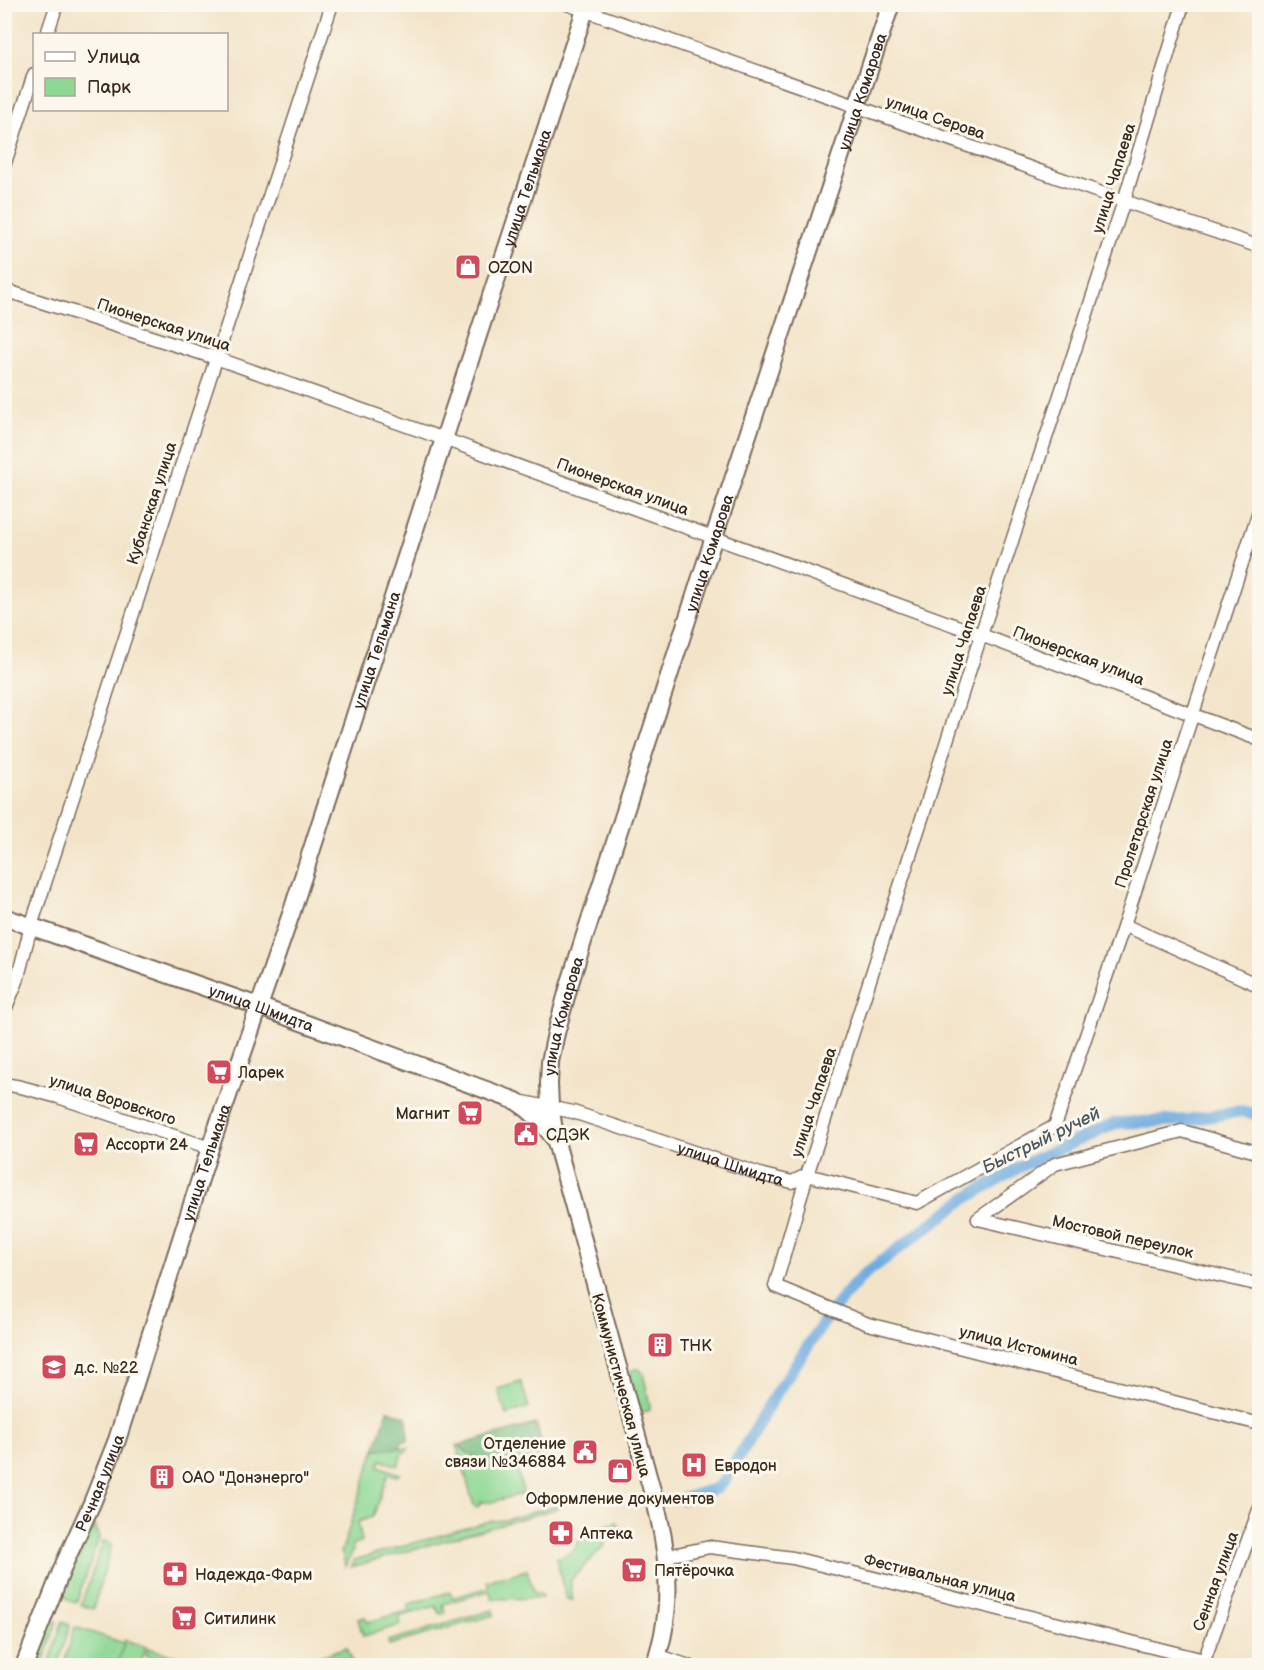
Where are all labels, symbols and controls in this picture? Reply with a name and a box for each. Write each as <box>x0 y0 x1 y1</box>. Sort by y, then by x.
street label: улица Комарова <box>835 30 892 153</box>
legend <box>33 33 228 111</box>
text: Улица <box>87 47 141 68</box>
text: Парк <box>87 77 131 98</box>
street label: улица Серова <box>883 93 988 144</box>
street label: улица Чапаева <box>1089 121 1140 236</box>
street label: улица Тельмана <box>500 127 556 249</box>
shop icon: OZON <box>453 252 483 282</box>
place label: OZON <box>488 259 533 278</box>
street label: Пионерская улица <box>94 295 233 356</box>
street label: Кубанская улица <box>124 439 181 567</box>
street label: Пионерская улица <box>554 455 692 520</box>
street label: улица Комарова <box>682 492 739 614</box>
street label: улица Чапаева <box>938 583 991 698</box>
street label: улица Тельмана <box>350 589 405 712</box>
street label: Пионерская улица <box>1010 623 1147 690</box>
street label: Пролетарская улица <box>1111 736 1178 890</box>
street label: улица Комарова <box>541 954 589 1076</box>
street label: улица Шмидта <box>206 982 316 1037</box>
street label: улица Чапаева <box>788 1045 841 1160</box>
supermarket icon: Ларек <box>204 1057 234 1087</box>
place label: Ларек <box>237 1064 285 1083</box>
street label: улица Воровского <box>47 1071 178 1130</box>
supermarket icon: Магнит <box>455 1098 485 1128</box>
street label: улица Тельмана <box>179 1101 236 1224</box>
water label: Быстрый ручей <box>979 1103 1104 1178</box>
place label: Магнит <box>395 1105 451 1124</box>
public building icon: СДЭК <box>511 1119 541 1149</box>
place label: СДЭК <box>546 1126 590 1145</box>
supermarket icon: Ассорти 24 <box>71 1129 101 1159</box>
place label: Ассорти 24 <box>105 1136 188 1155</box>
street label: улица Шмидта <box>675 1139 786 1191</box>
street label: Мостовой переулок <box>1050 1212 1196 1263</box>
street label: Коммунистическая улица <box>587 1291 654 1480</box>
street label: улица Истомина <box>957 1323 1081 1371</box>
building icon: ТНК <box>645 1330 675 1360</box>
place label: ТНК <box>680 1337 712 1356</box>
school or university icon: д.с. №22 <box>39 1352 69 1382</box>
place label: д.с. №22 <box>74 1359 139 1378</box>
street label: Речная улица <box>72 1432 129 1535</box>
place label: Отделение связи №346884 <box>445 1435 566 1472</box>
public building icon: Отделение связи №346884 <box>570 1437 600 1467</box>
hospital icon: Евродон <box>679 1450 709 1480</box>
shop icon: Оформление документов <box>605 1456 635 1486</box>
place label: Евродон <box>714 1457 777 1476</box>
building icon: ОАО "Донэнерго" <box>147 1462 177 1492</box>
place label: ОАО "Донэнерго" <box>182 1469 309 1488</box>
place label: Оформление документов <box>526 1490 715 1509</box>
pharmacy icon: Аптека <box>546 1518 576 1548</box>
place label: Аптека <box>579 1525 634 1544</box>
street label: Сенная улица <box>1190 1529 1243 1634</box>
street label: Фестивальная улица <box>861 1550 1018 1607</box>
supermarket icon: Пятёрочка <box>619 1555 649 1585</box>
pharmacy icon: Надежда-Фарм <box>160 1559 190 1589</box>
place label: Пятёрочка <box>654 1562 735 1581</box>
place label: Надежда-Фарм <box>195 1566 313 1585</box>
supermarket icon: Ситилинк <box>169 1603 199 1633</box>
place label: Ситилинк <box>204 1610 276 1629</box>

